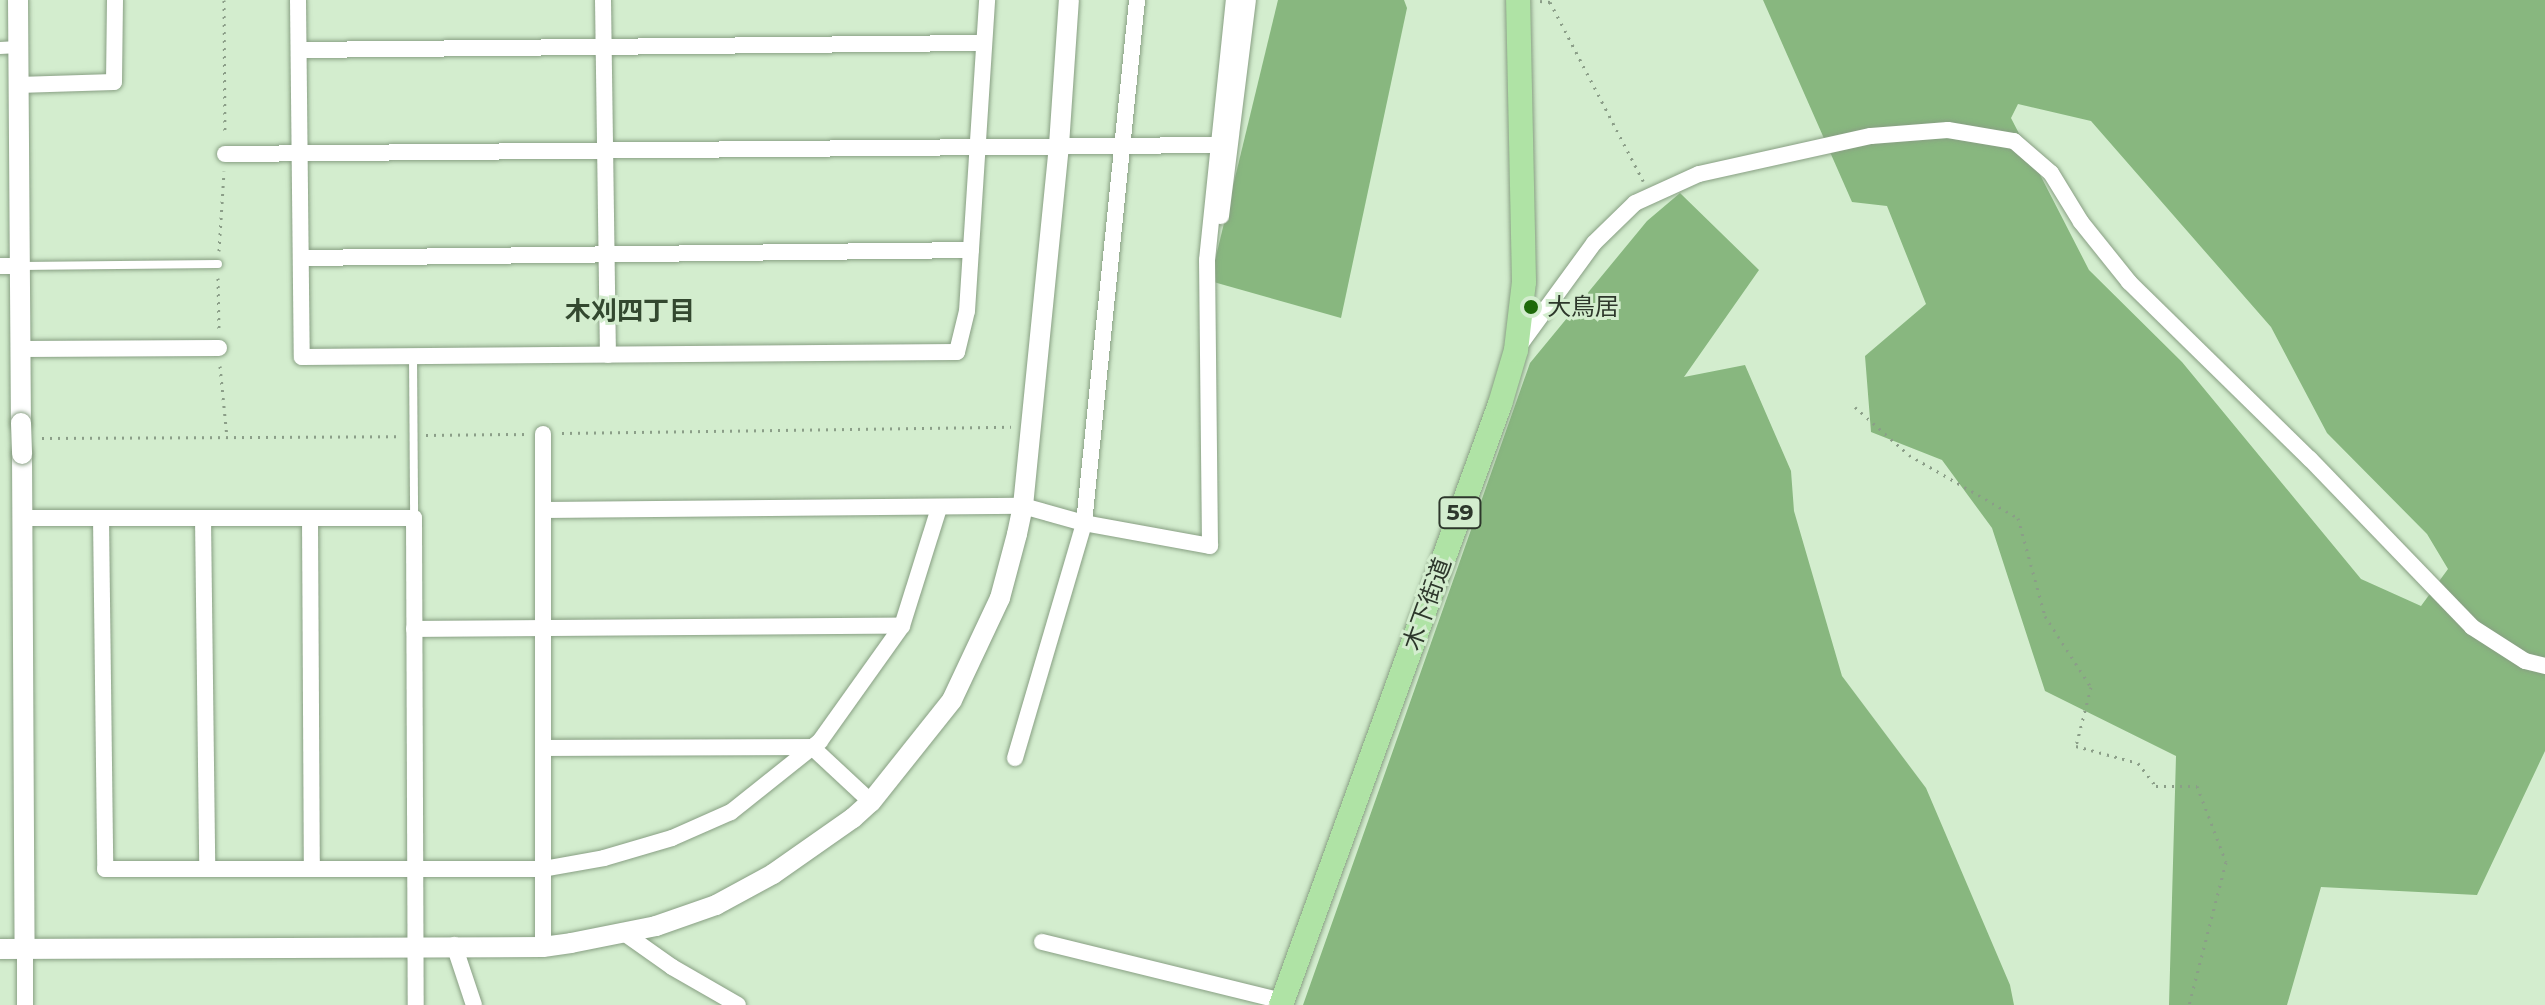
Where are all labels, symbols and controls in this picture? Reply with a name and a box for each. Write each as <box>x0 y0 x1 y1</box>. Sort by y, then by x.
place label: 大鳥居 <box>1547 293 1619 321</box>
district label: 木刈四丁目 <box>565 296 695 328</box>
marker: 大鳥居 <box>1522 298 1540 316</box>
road number: 59 <box>1438 495 1482 531</box>
street label: 木下街道 <box>1397 554 1457 654</box>

